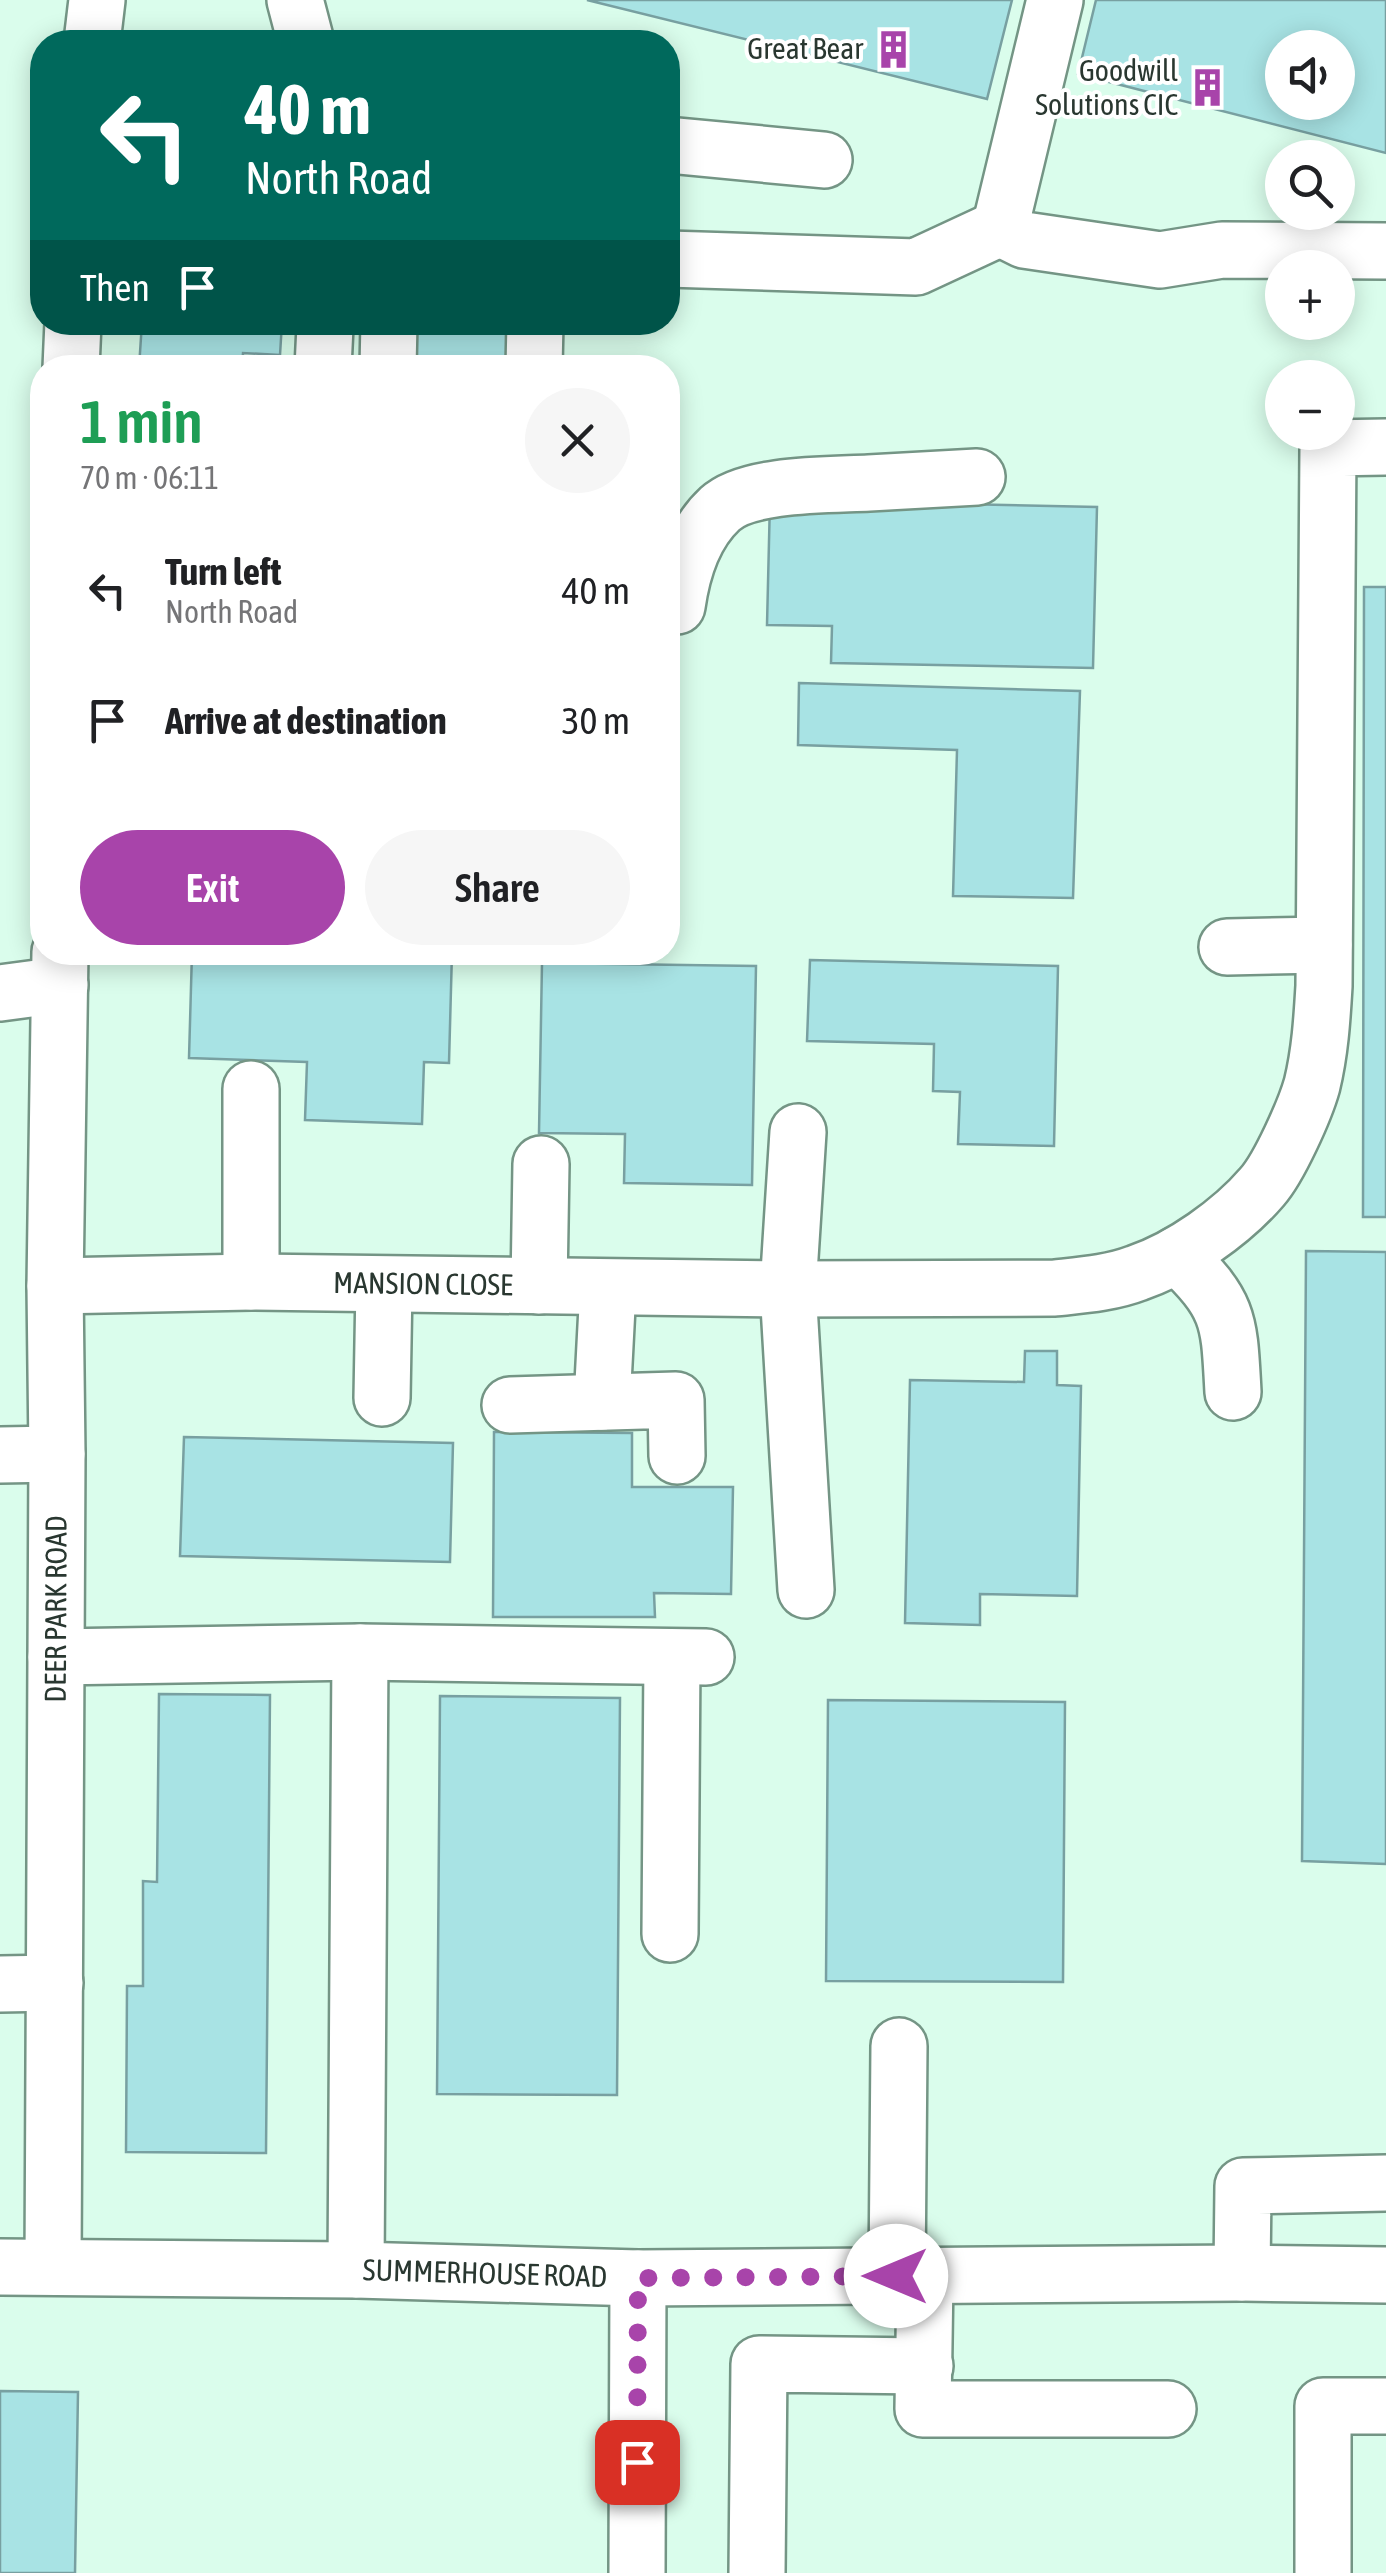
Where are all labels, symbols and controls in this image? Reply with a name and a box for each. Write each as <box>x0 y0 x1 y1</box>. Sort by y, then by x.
building icon: Great Bear <box>872 28 914 70</box>
map controls <box>1265 30 1355 450</box>
button: sound <box>1265 30 1355 120</box>
place label: Great Bear <box>747 31 864 65</box>
place label: Goodwill Solutions CIC <box>1035 53 1178 121</box>
building icon: Goodwill Solutions CIC <box>1187 67 1229 109</box>
text: 40 m <box>245 69 371 149</box>
icon: left <box>80 70 210 200</box>
button: search <box>1265 140 1355 230</box>
text: North Road <box>245 152 432 204</box>
button: + <box>1265 250 1355 340</box>
icon: arrive <box>170 260 225 315</box>
text: Then <box>80 266 150 309</box>
button: − <box>1265 360 1355 450</box>
text: 1 min <box>80 387 203 456</box>
button: close <box>525 388 630 493</box>
text: 70 m · 06:11 <box>80 459 219 496</box>
text: Turn left <box>165 550 281 593</box>
icon: left <box>80 563 135 618</box>
text: 40 m <box>562 569 630 612</box>
text: North Road <box>165 593 298 630</box>
icon: arrive <box>80 693 135 748</box>
text: Arrive at destination <box>165 699 447 742</box>
text: 30 m <box>562 699 630 742</box>
button: Exit <box>80 830 345 945</box>
button: Share <box>365 830 630 945</box>
street label: MANSION CLOSE <box>333 1265 513 1301</box>
street label: DEER PARK ROAD <box>38 1515 73 1703</box>
position arrow <box>844 2224 948 2328</box>
street label: SUMMERHOUSE ROAD <box>362 2252 608 2293</box>
pin <box>595 2420 680 2505</box>
icon: arrive <box>610 2435 665 2490</box>

